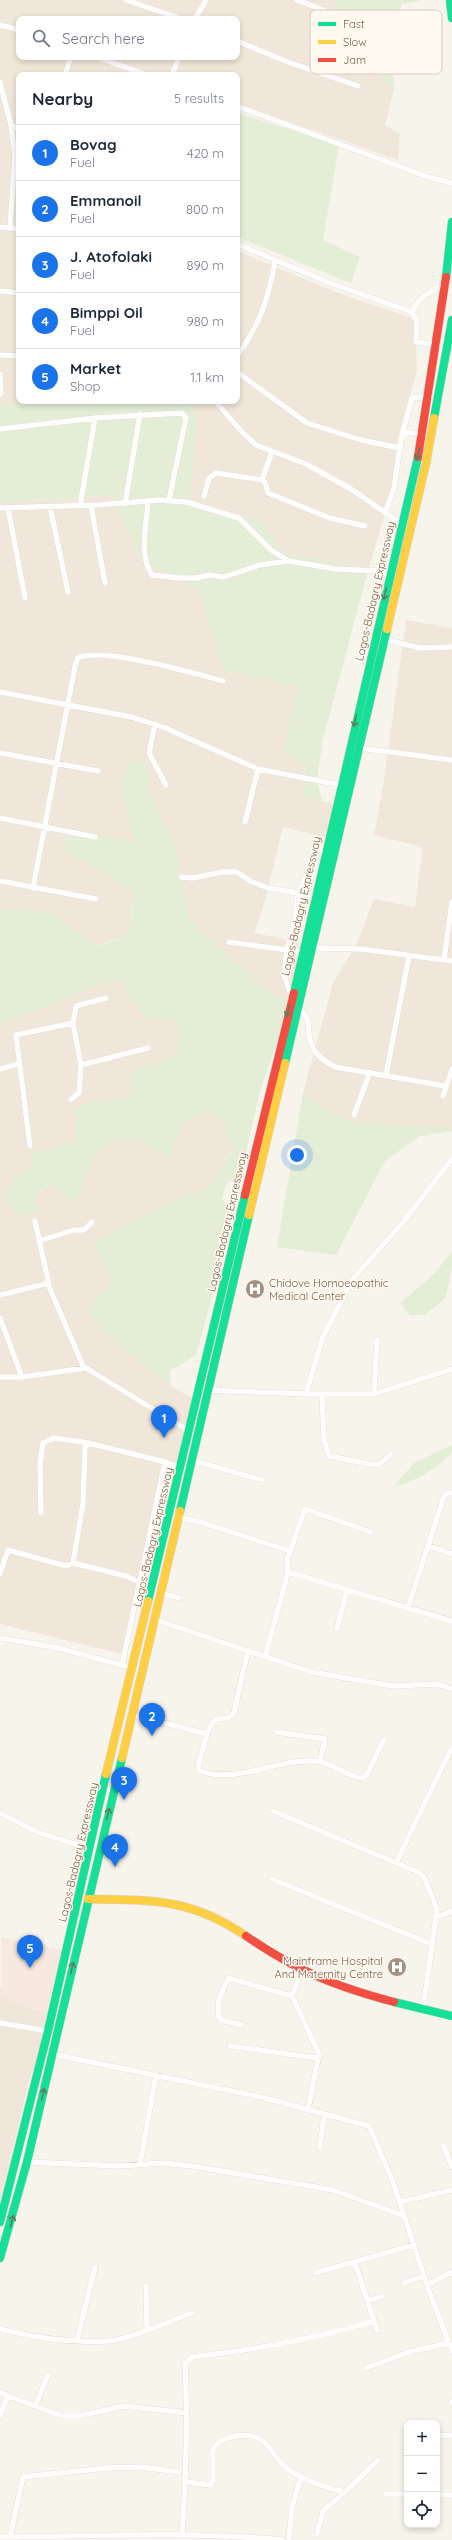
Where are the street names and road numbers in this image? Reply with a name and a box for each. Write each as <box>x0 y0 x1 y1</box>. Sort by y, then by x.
street label: Lagos-Badagry Expressway <box>352 520 398 662</box>
street label: Lagos-Badagry Expressway <box>278 835 324 977</box>
street label: Lagos-Badagry Expressway <box>204 1151 250 1293</box>
street label: Lagos-Badagry Expressway <box>130 1466 176 1608</box>
street label: Lagos-Badagry Expressway <box>55 1781 101 1923</box>

